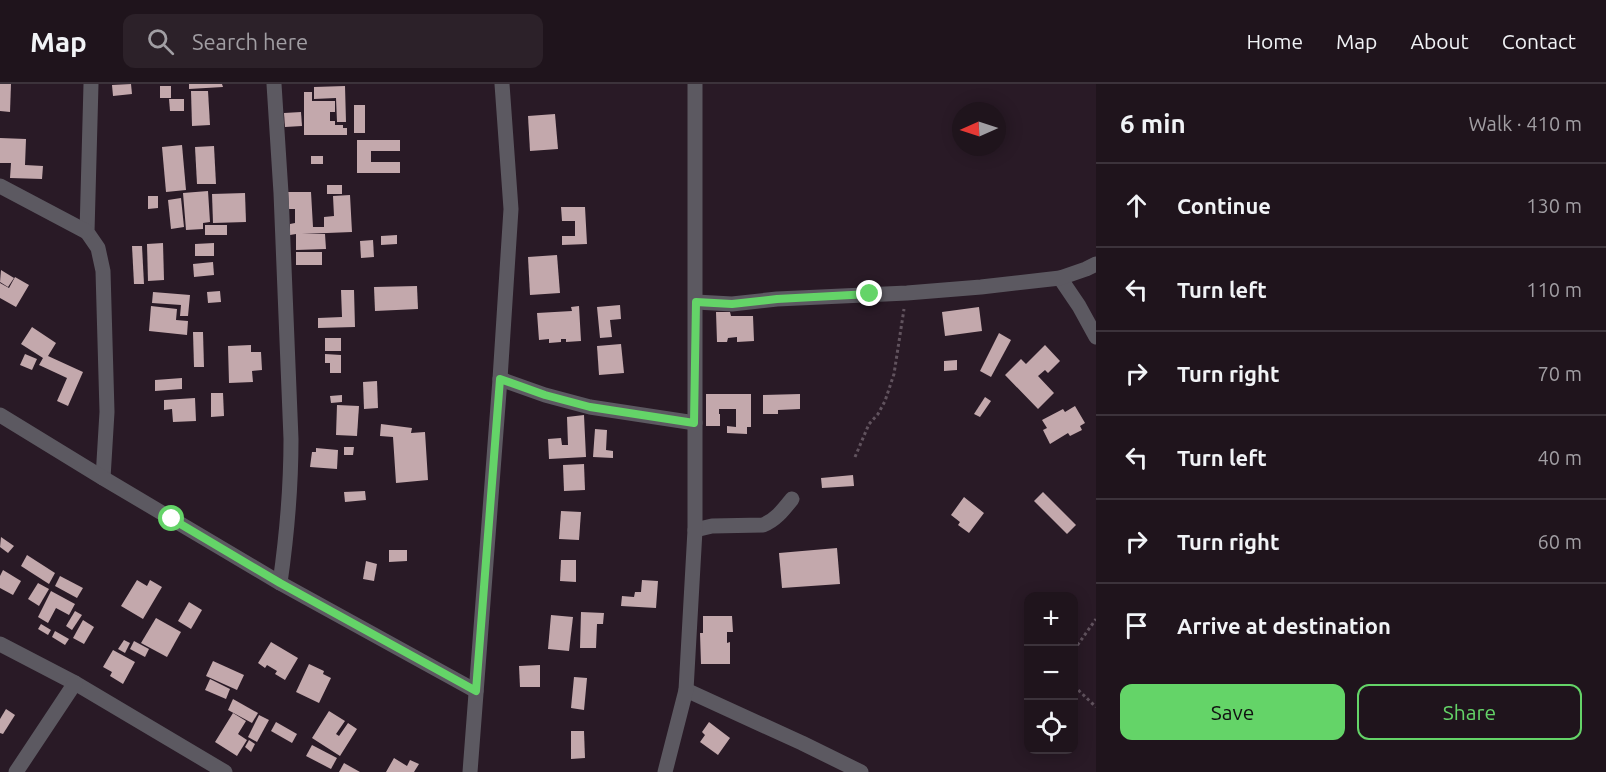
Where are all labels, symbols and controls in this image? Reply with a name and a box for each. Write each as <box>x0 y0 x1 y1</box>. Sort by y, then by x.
search box <box>123 14 543 68</box>
icon: search <box>144 25 177 58</box>
text: Map <box>30 26 87 57</box>
text: Search here <box>192 29 308 54</box>
text: Home <box>1246 29 1303 53</box>
text: Map <box>1336 29 1377 53</box>
text: About <box>1410 29 1469 53</box>
text: Contact <box>1502 29 1576 53</box>
north arrow <box>952 102 1006 156</box>
text: 6 min <box>1120 109 1186 138</box>
text: Walk · 410 m <box>1469 112 1582 135</box>
icon: ahead <box>1120 189 1153 222</box>
text: Continue <box>1177 193 1271 218</box>
text: 130 m <box>1526 194 1582 217</box>
icon: left <box>1120 273 1153 306</box>
text: Turn left <box>1177 277 1267 302</box>
text: 110 m <box>1526 278 1582 301</box>
route end <box>856 280 882 306</box>
icon: right <box>1120 357 1153 390</box>
text: Turn right <box>1177 361 1279 386</box>
text: 70 m <box>1538 362 1582 385</box>
icon: left <box>1120 441 1153 474</box>
text: Turn left <box>1177 445 1267 470</box>
text: 40 m <box>1538 446 1582 469</box>
route start <box>158 505 184 531</box>
icon: right <box>1120 525 1153 558</box>
text: Turn right <box>1177 529 1279 554</box>
text: 60 m <box>1538 530 1582 553</box>
map controls <box>1024 592 1078 754</box>
button: + <box>1024 592 1078 646</box>
icon: arrive <box>1120 609 1153 642</box>
text: Arrive at destination <box>1177 613 1391 638</box>
button: − <box>1024 646 1078 700</box>
button: Save <box>1120 684 1345 740</box>
button: Share <box>1357 684 1582 740</box>
button: locate <box>1024 700 1078 754</box>

